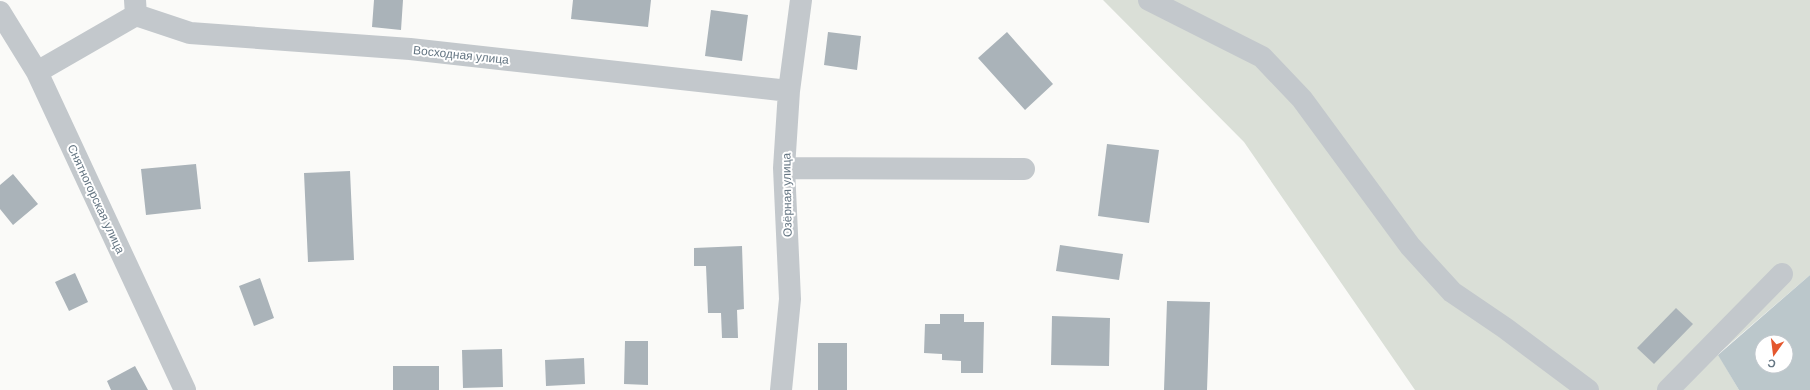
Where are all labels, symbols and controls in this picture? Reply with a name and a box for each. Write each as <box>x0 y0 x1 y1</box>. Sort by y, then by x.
street label: Восходная улица <box>412 43 510 67</box>
street label: Снятногорская улица <box>64 142 128 256</box>
street label: Озёрная улица <box>779 152 795 237</box>
north arrow <box>1754 334 1794 374</box>
text: С <box>1766 357 1777 370</box>

